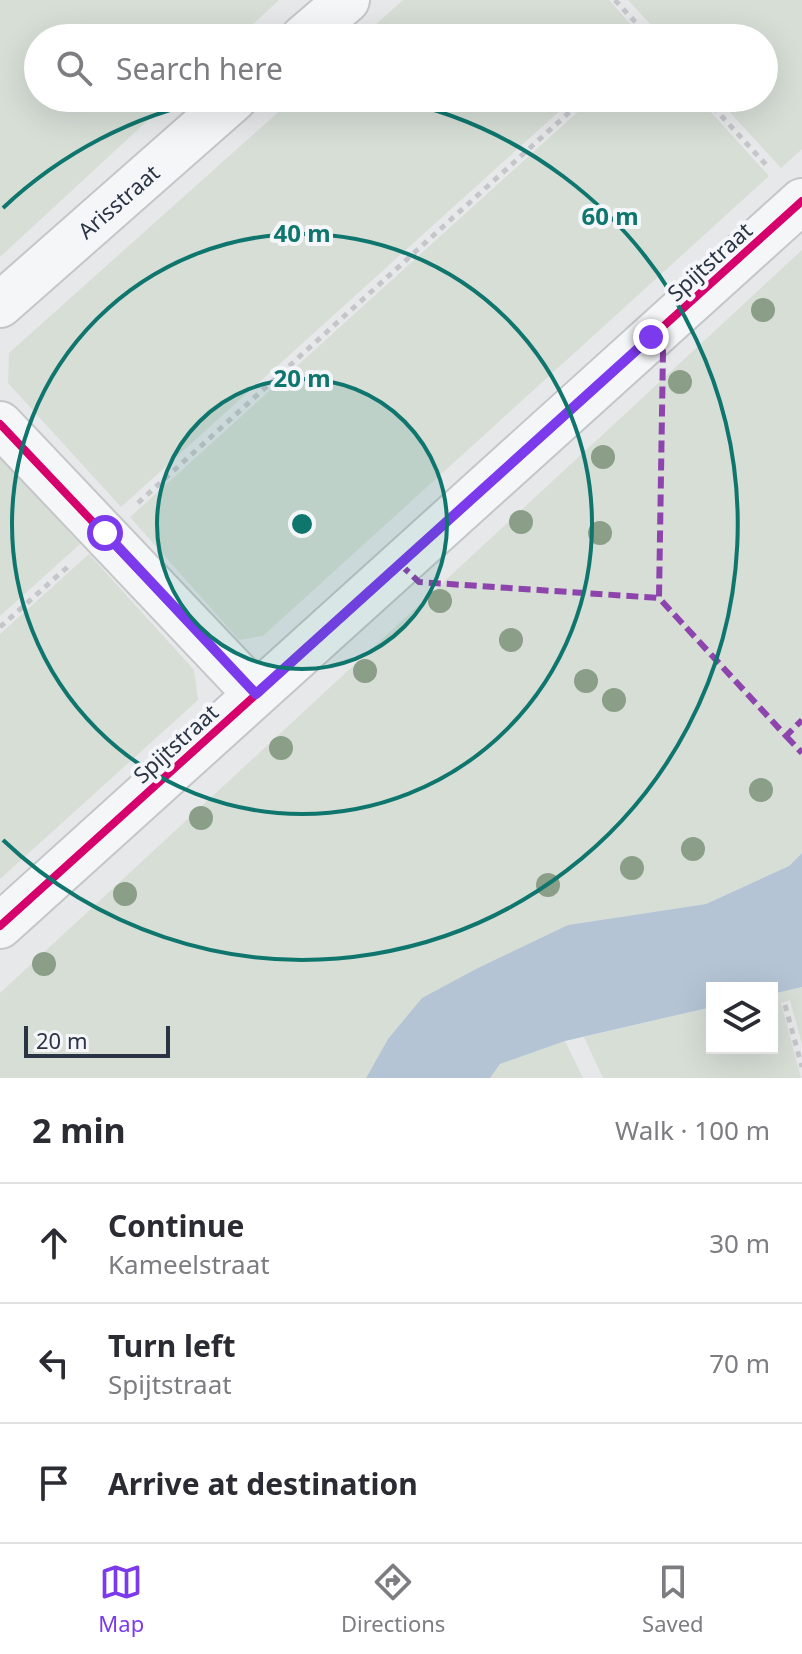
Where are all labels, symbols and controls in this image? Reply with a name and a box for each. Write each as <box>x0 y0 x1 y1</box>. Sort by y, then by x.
search box <box>24 24 778 112</box>
icon: search <box>52 46 96 90</box>
text: Search here <box>116 48 283 89</box>
street label: Arisstraat <box>71 157 165 245</box>
text: 60 m <box>581 199 639 232</box>
street label: Spijtstraat <box>660 215 758 307</box>
text: 40 m <box>273 216 331 249</box>
route end <box>633 319 669 355</box>
text: 20 m <box>273 361 331 394</box>
centre of rings <box>288 510 316 538</box>
route start <box>87 515 123 551</box>
street label: Spijtstraat <box>126 697 224 789</box>
map controls <box>706 982 778 1054</box>
button: layers <box>706 982 778 1054</box>
scale bar <box>24 1022 170 1058</box>
text: 20 m <box>36 1025 87 1055</box>
text: 2 min <box>32 1107 126 1153</box>
text: Walk · 100 m <box>615 1112 770 1148</box>
text: Continue <box>108 1205 244 1246</box>
icon: ahead <box>32 1221 76 1265</box>
text: 30 m <box>709 1225 770 1261</box>
text: Kameelstraat <box>108 1246 270 1282</box>
text: Turn left <box>108 1325 236 1366</box>
icon: left <box>32 1341 76 1385</box>
text: 70 m <box>709 1345 770 1381</box>
text: Spijtstraat <box>108 1366 232 1402</box>
icon: arrive <box>32 1461 76 1505</box>
text: Arrive at destination <box>108 1463 418 1504</box>
tab: Map <box>98 1560 144 1638</box>
tab: Directions <box>341 1560 445 1638</box>
tab: Saved <box>642 1560 704 1638</box>

